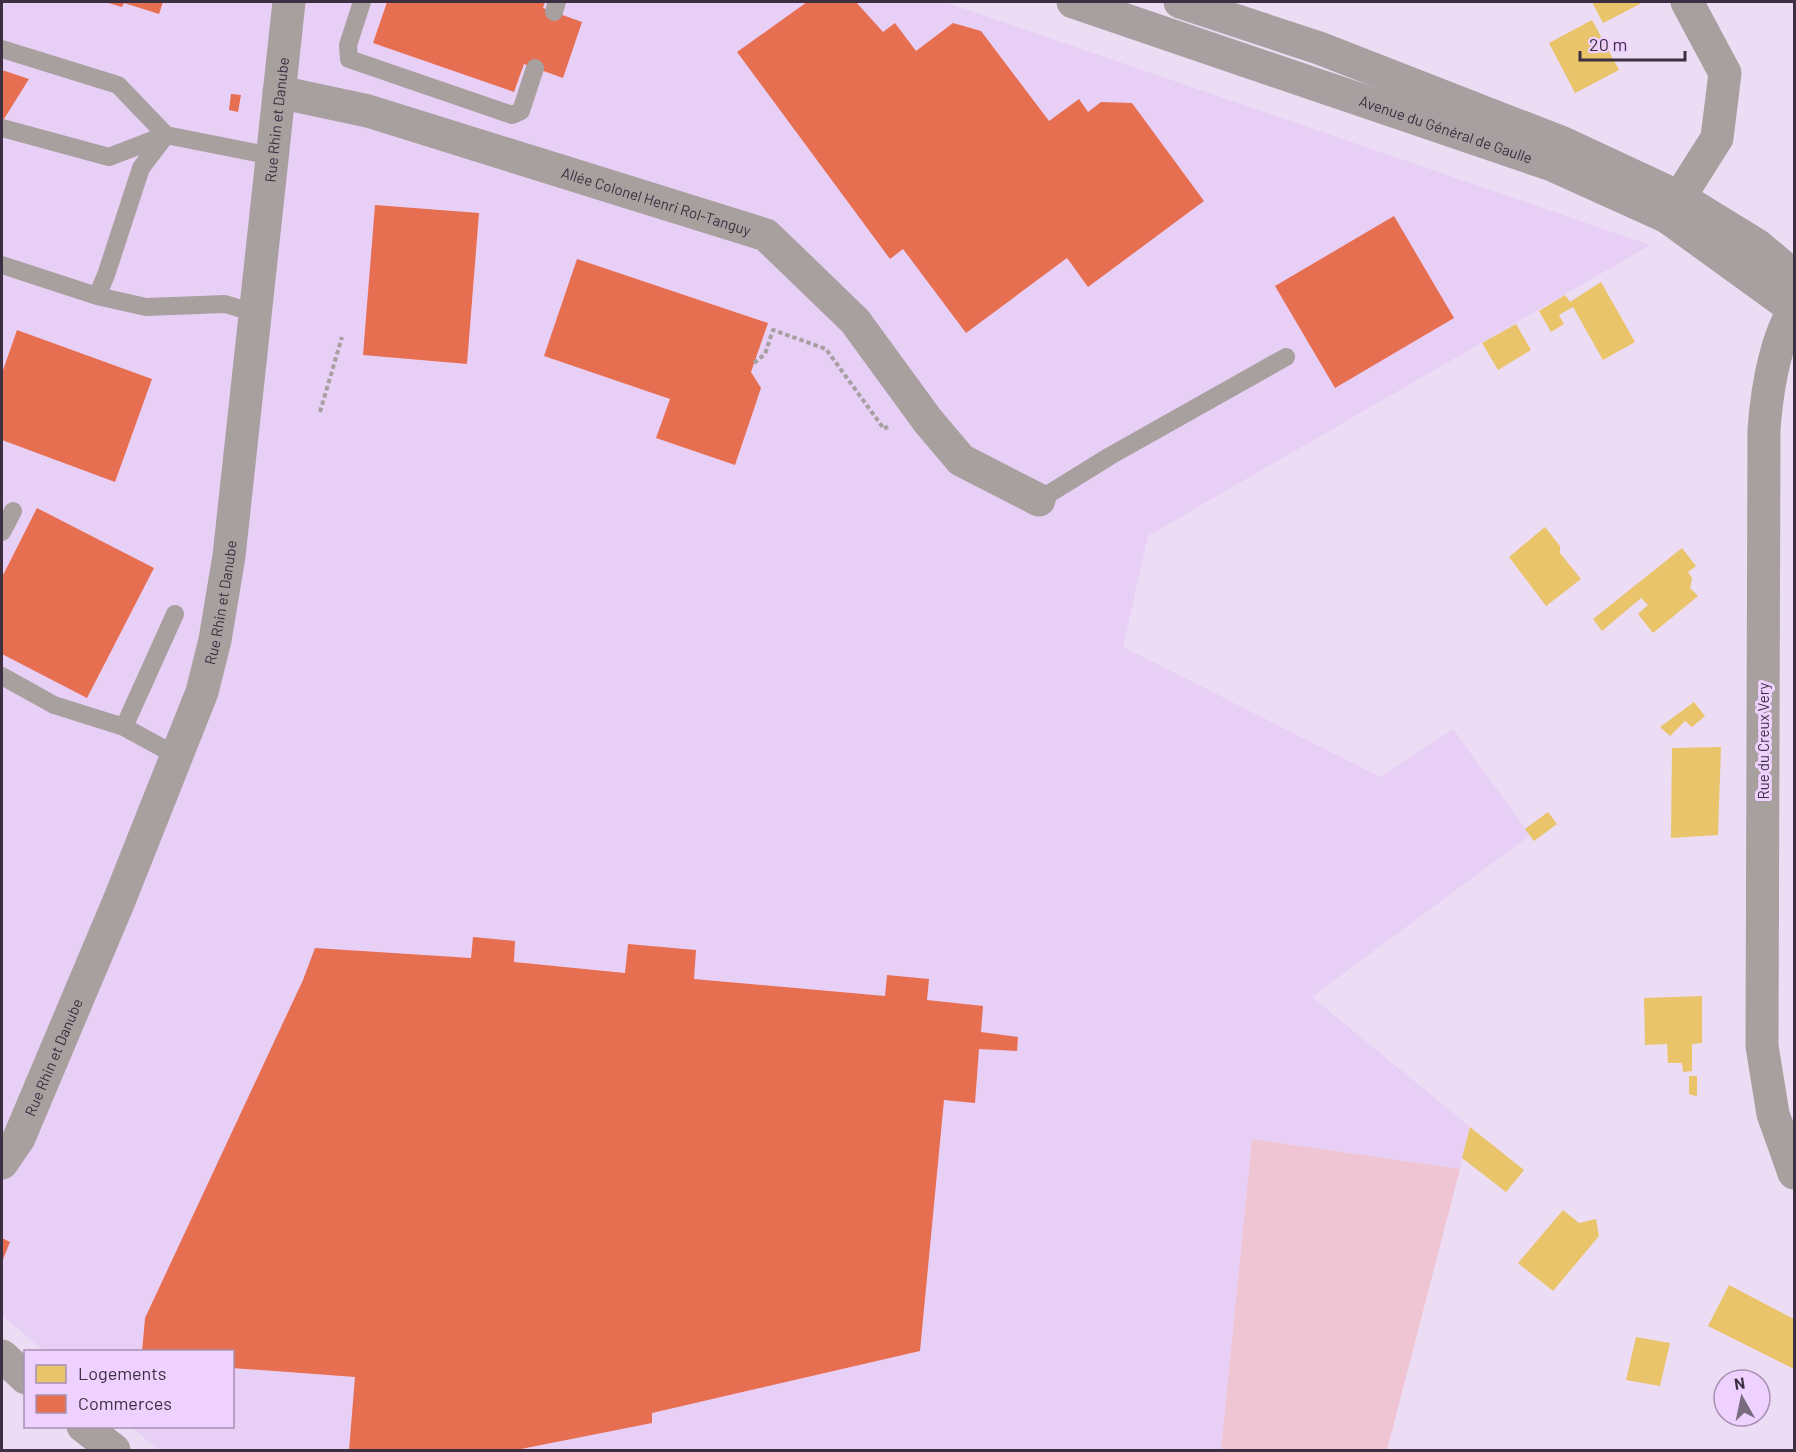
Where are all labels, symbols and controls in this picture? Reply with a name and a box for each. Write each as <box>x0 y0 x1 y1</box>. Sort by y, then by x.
scale bar <box>1580 24 1685 62</box>
text: 20 m <box>1589 33 1627 55</box>
street label: Rue Rhin et Danube <box>261 56 292 183</box>
street label: Avenue du Général de Gaulle <box>1357 91 1535 167</box>
street label: Allée Colonel Henri Rol-Tanguy <box>559 163 753 239</box>
street label: Rue Rhin et Danube <box>200 539 240 666</box>
street label: Rue du Creux Very <box>1754 682 1772 800</box>
street label: Rue Rhin et Danube <box>20 996 86 1119</box>
legend <box>24 1350 234 1428</box>
text: Logements <box>78 1362 167 1384</box>
north arrow <box>1712 1368 1772 1428</box>
text: N <box>1733 1372 1746 1393</box>
text: Commerces <box>78 1392 172 1414</box>

